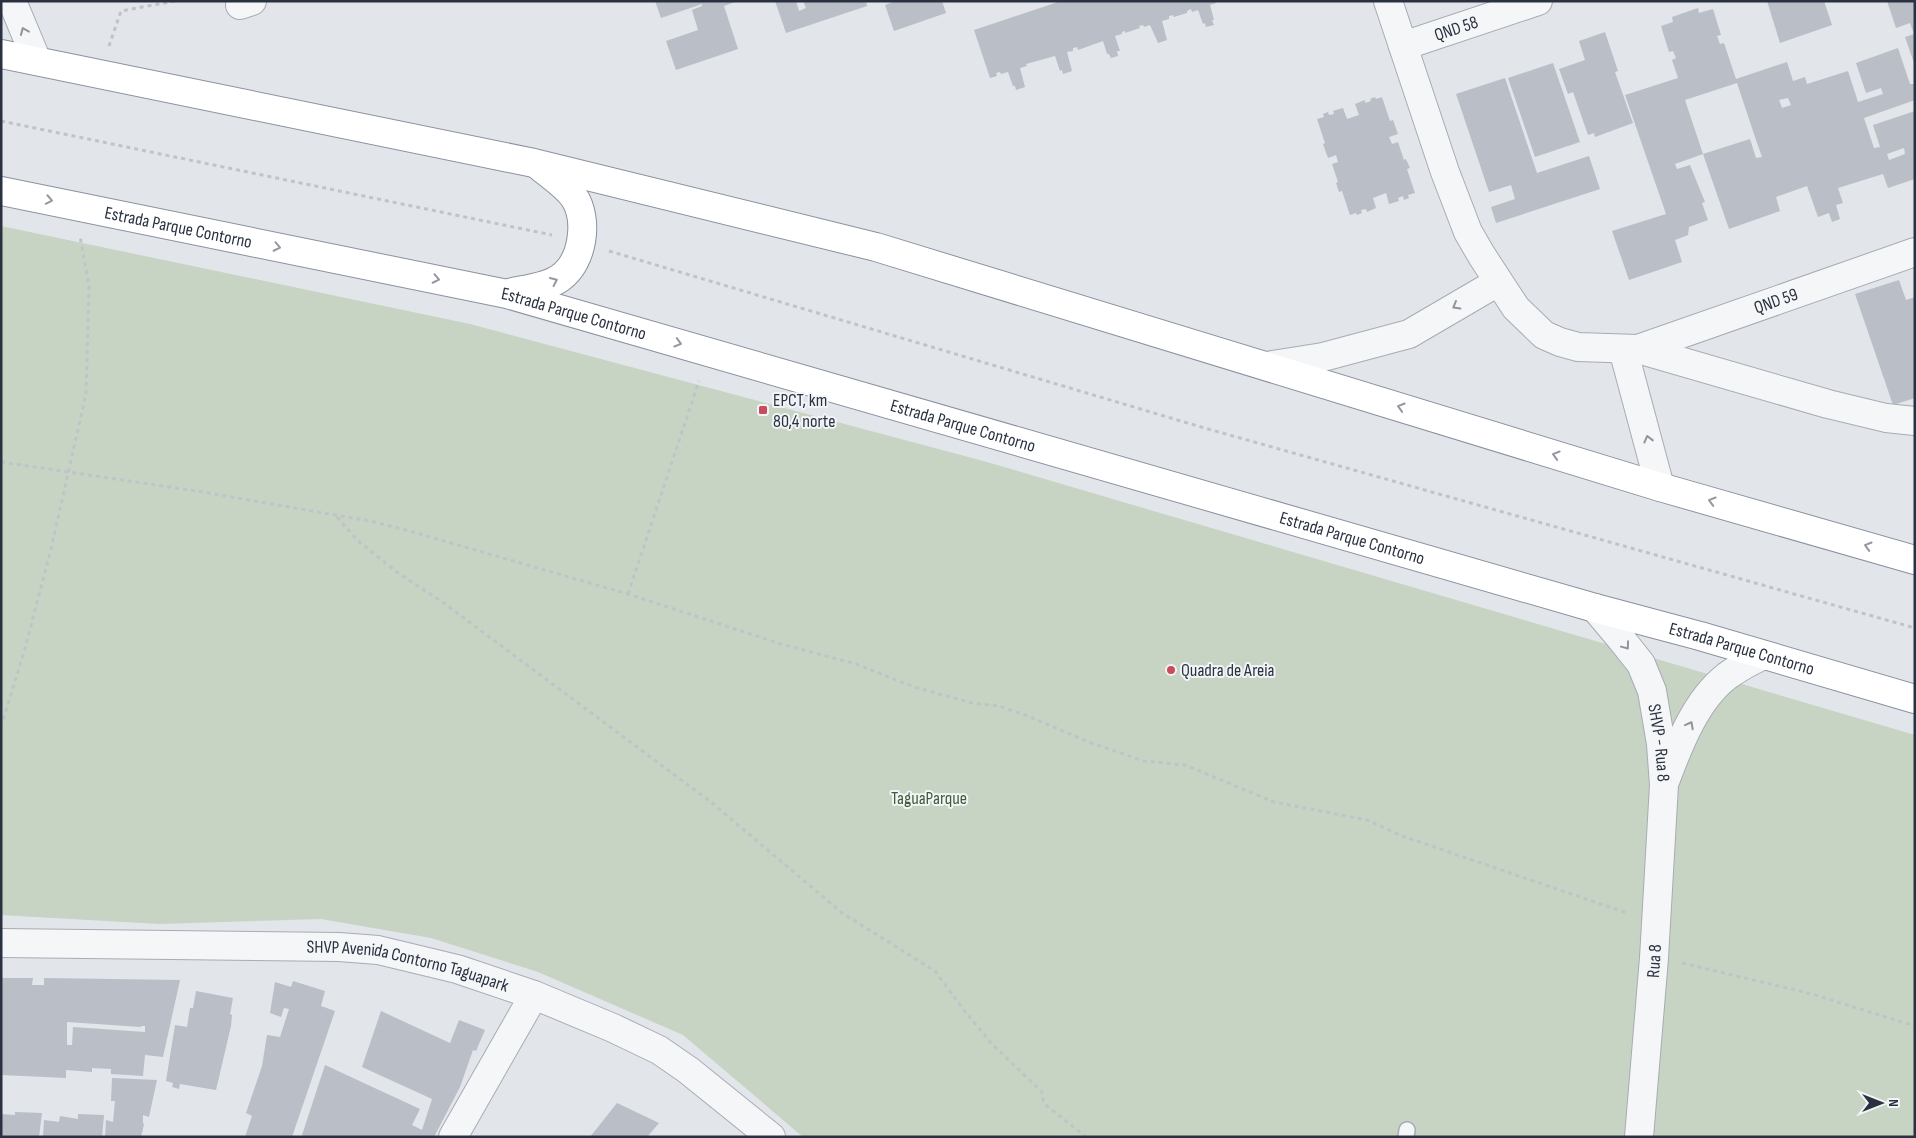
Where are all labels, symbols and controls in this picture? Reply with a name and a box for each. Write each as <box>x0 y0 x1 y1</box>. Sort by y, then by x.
street label: QND 58 <box>1432 12 1481 46</box>
one-way arrow <box>20 27 31 36</box>
one-way arrow <box>45 195 53 205</box>
street label: Estrada Parque Contorno <box>103 202 254 253</box>
one-way arrow <box>272 241 281 251</box>
one-way arrow <box>432 273 441 284</box>
one-way arrow <box>549 276 558 287</box>
street label: Estrada Parque Contorno <box>500 283 649 345</box>
street label: QND 59 <box>1751 284 1801 319</box>
one-way arrow <box>1452 300 1461 310</box>
one-way arrow <box>673 337 681 347</box>
place label: EPCT, km 80,4 norte <box>773 390 835 432</box>
street label: Estrada Parque Contorno <box>888 395 1038 457</box>
one-way arrow <box>1397 403 1405 413</box>
marker: EPCT, km 80,4 norte <box>757 404 769 416</box>
one-way arrow <box>1643 435 1654 444</box>
one-way arrow <box>1552 450 1561 460</box>
one-way arrow <box>1708 497 1716 507</box>
street label: Estrada Parque Contorno <box>1277 507 1427 569</box>
one-way arrow <box>1864 542 1872 552</box>
street label: Estrada Parque Contorno <box>1667 618 1817 680</box>
one-way arrow <box>1621 640 1630 649</box>
place label: Quadra de Areia <box>1181 660 1275 681</box>
marker: Quadra de Areia <box>1165 664 1177 676</box>
street label: SHVP - Rua 8 <box>1643 702 1674 783</box>
one-way arrow <box>1684 721 1694 730</box>
park label: TaguaParque <box>891 788 967 809</box>
street label: SHVP Avenida Contorno Taguapark <box>307 937 511 997</box>
street label: Rua 8 <box>1643 943 1666 978</box>
north arrow <box>1856 1078 1906 1128</box>
text: N <box>1885 1099 1902 1107</box>

